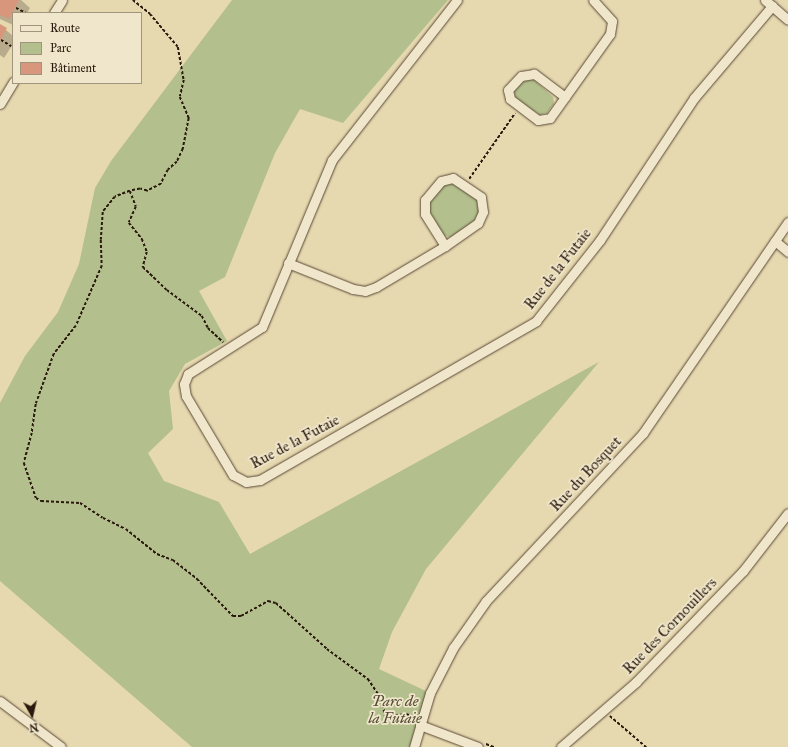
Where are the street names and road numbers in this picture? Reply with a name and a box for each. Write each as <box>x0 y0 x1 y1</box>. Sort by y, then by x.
street label: Rue de la Futaie <box>521 225 595 313</box>
street label: Rue de la Futaie <box>247 411 343 473</box>
street label: Rue du Bosquet <box>547 433 625 515</box>
street label: Rue des Cornouillers <box>619 574 721 678</box>

